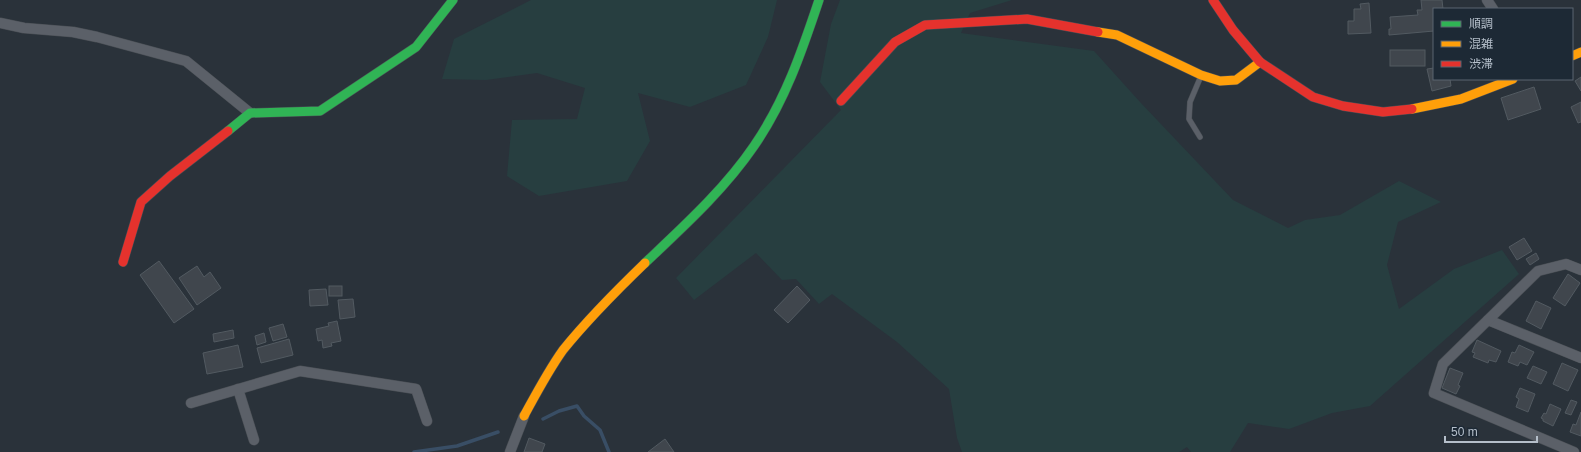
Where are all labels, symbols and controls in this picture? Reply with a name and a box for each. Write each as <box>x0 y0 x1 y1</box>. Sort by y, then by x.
legend <box>1433 8 1573 80</box>
text: 順調 <box>1469 17 1493 31</box>
text: 混雑 <box>1469 37 1493 51</box>
text: 渋滞 <box>1469 57 1493 71</box>
scale bar <box>1445 418 1537 444</box>
text: 50 m <box>1451 425 1478 439</box>

